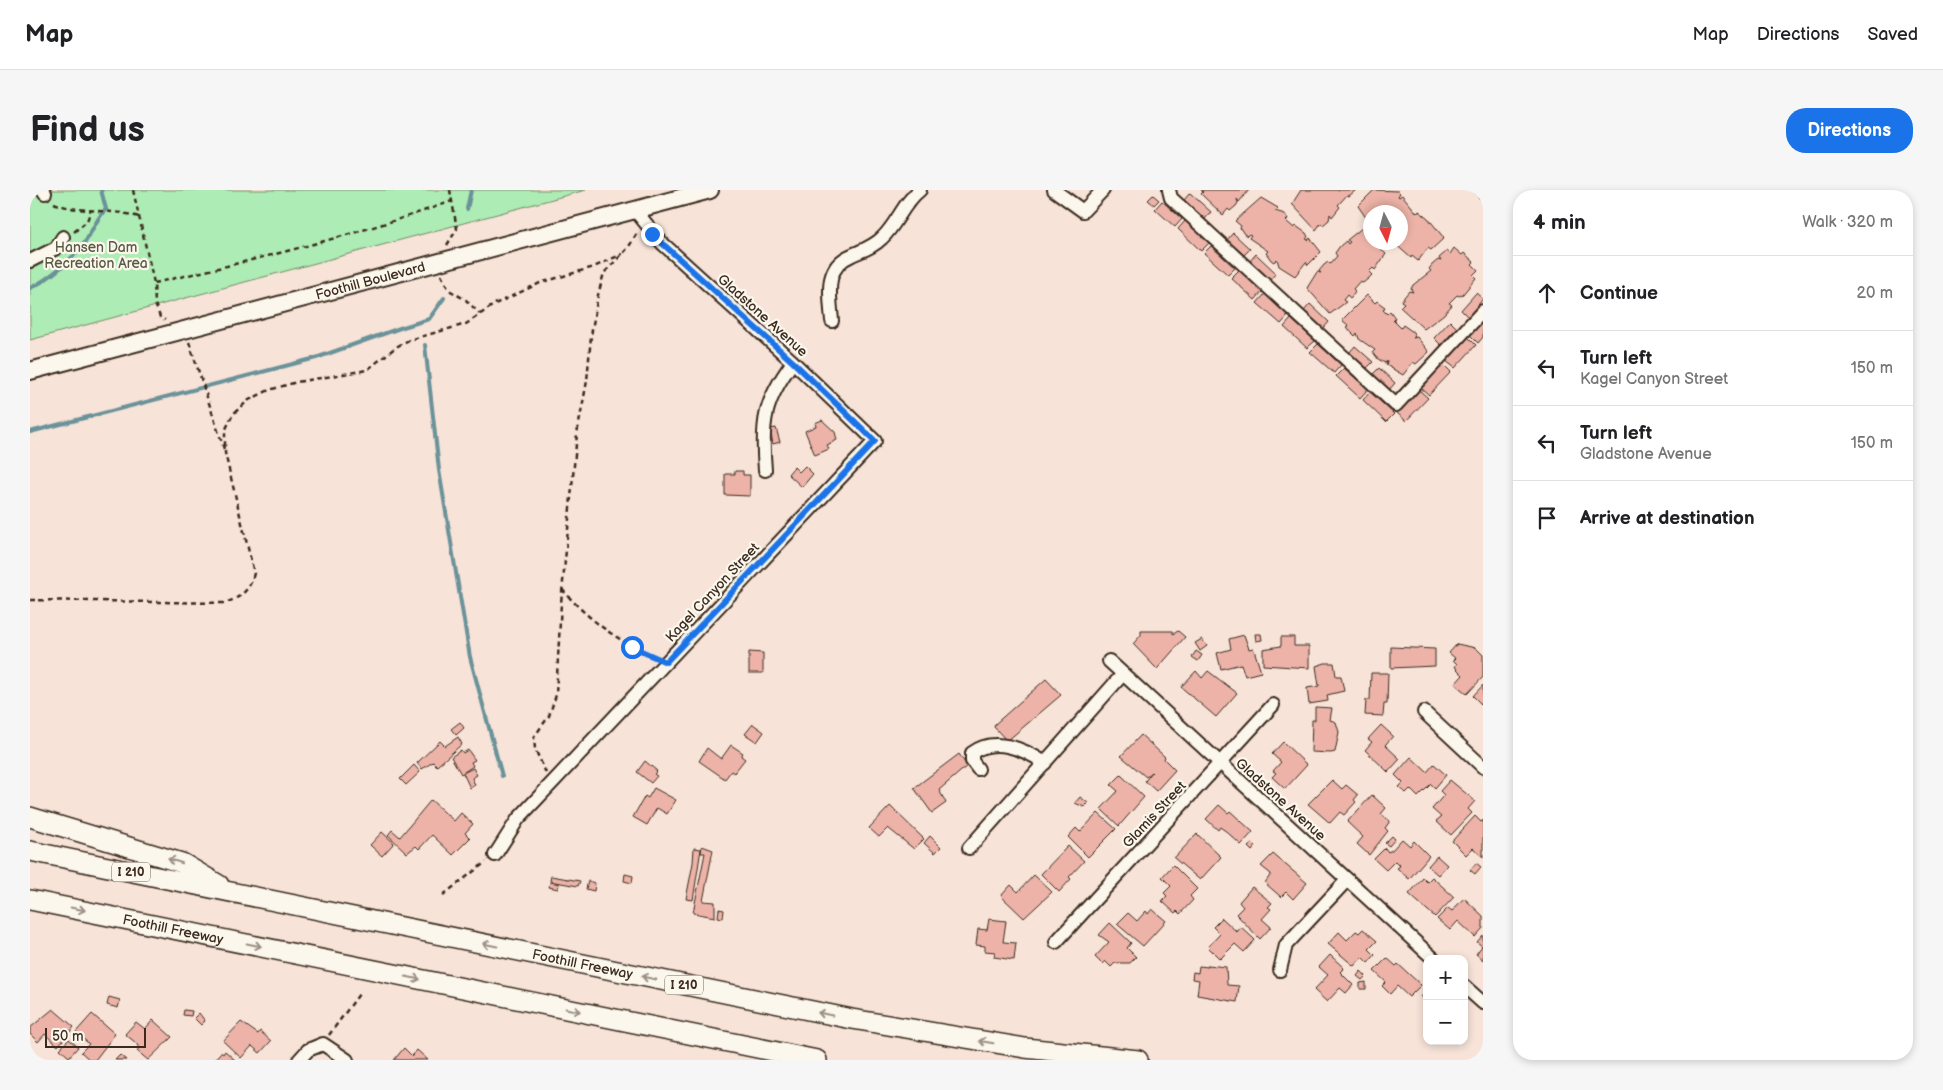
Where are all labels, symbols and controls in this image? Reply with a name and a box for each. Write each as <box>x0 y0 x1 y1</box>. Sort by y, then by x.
text: Map <box>25 20 73 49</box>
text: Map <box>1693 24 1729 45</box>
text: Directions <box>1757 24 1839 45</box>
text: Saved <box>1867 24 1918 45</box>
button: Directions <box>1786 108 1913 153</box>
text: Find us <box>30 109 145 152</box>
north arrow <box>1363 205 1408 250</box>
text: 4 min <box>1533 210 1586 235</box>
text: Walk · 320 m <box>1802 213 1893 232</box>
route end <box>641 223 664 246</box>
park label: Hansen Dam Recreation Area <box>44 239 148 272</box>
street label: Foothill Boulevard <box>314 258 427 304</box>
street label: Gladstone Avenue <box>714 271 811 360</box>
icon: ahead <box>1533 279 1561 307</box>
text: Continue <box>1580 282 1658 305</box>
text: 20 m <box>1857 284 1893 303</box>
text: Turn left <box>1580 347 1652 370</box>
icon: left <box>1533 354 1561 382</box>
text: 150 m <box>1851 359 1893 378</box>
text: Kagel Canyon Street <box>1580 370 1728 389</box>
text: Turn left <box>1580 422 1652 445</box>
icon: left <box>1533 429 1561 457</box>
text: 150 m <box>1851 434 1893 453</box>
text: Gladstone Avenue <box>1580 445 1712 464</box>
icon: arrive <box>1533 504 1561 532</box>
text: Arrive at destination <box>1580 507 1755 530</box>
street label: Kagel Canyon Street <box>662 539 763 646</box>
route start <box>621 636 644 659</box>
street label: Gladstone Avenue <box>1232 755 1329 844</box>
street label: Glamis Street <box>1119 777 1190 851</box>
one-way arrow <box>168 856 183 865</box>
road number: I 210 <box>112 862 150 882</box>
one-way arrow <box>69 905 85 915</box>
street label: Foothill Freeway <box>121 911 225 948</box>
one-way arrow <box>482 940 498 950</box>
one-way arrow <box>246 941 262 951</box>
street label: Foothill Freeway <box>531 946 635 983</box>
map controls <box>1423 955 1468 1045</box>
button: + <box>1423 955 1468 1000</box>
one-way arrow <box>642 973 658 982</box>
one-way arrow <box>405 974 421 983</box>
road number: I 210 <box>665 976 703 994</box>
button: − <box>1423 1000 1468 1045</box>
one-way arrow <box>564 1006 580 1016</box>
one-way arrow <box>818 1009 834 1018</box>
scale bar <box>45 1025 146 1048</box>
text: 50 m <box>52 1028 84 1045</box>
one-way arrow <box>978 1037 994 1047</box>

